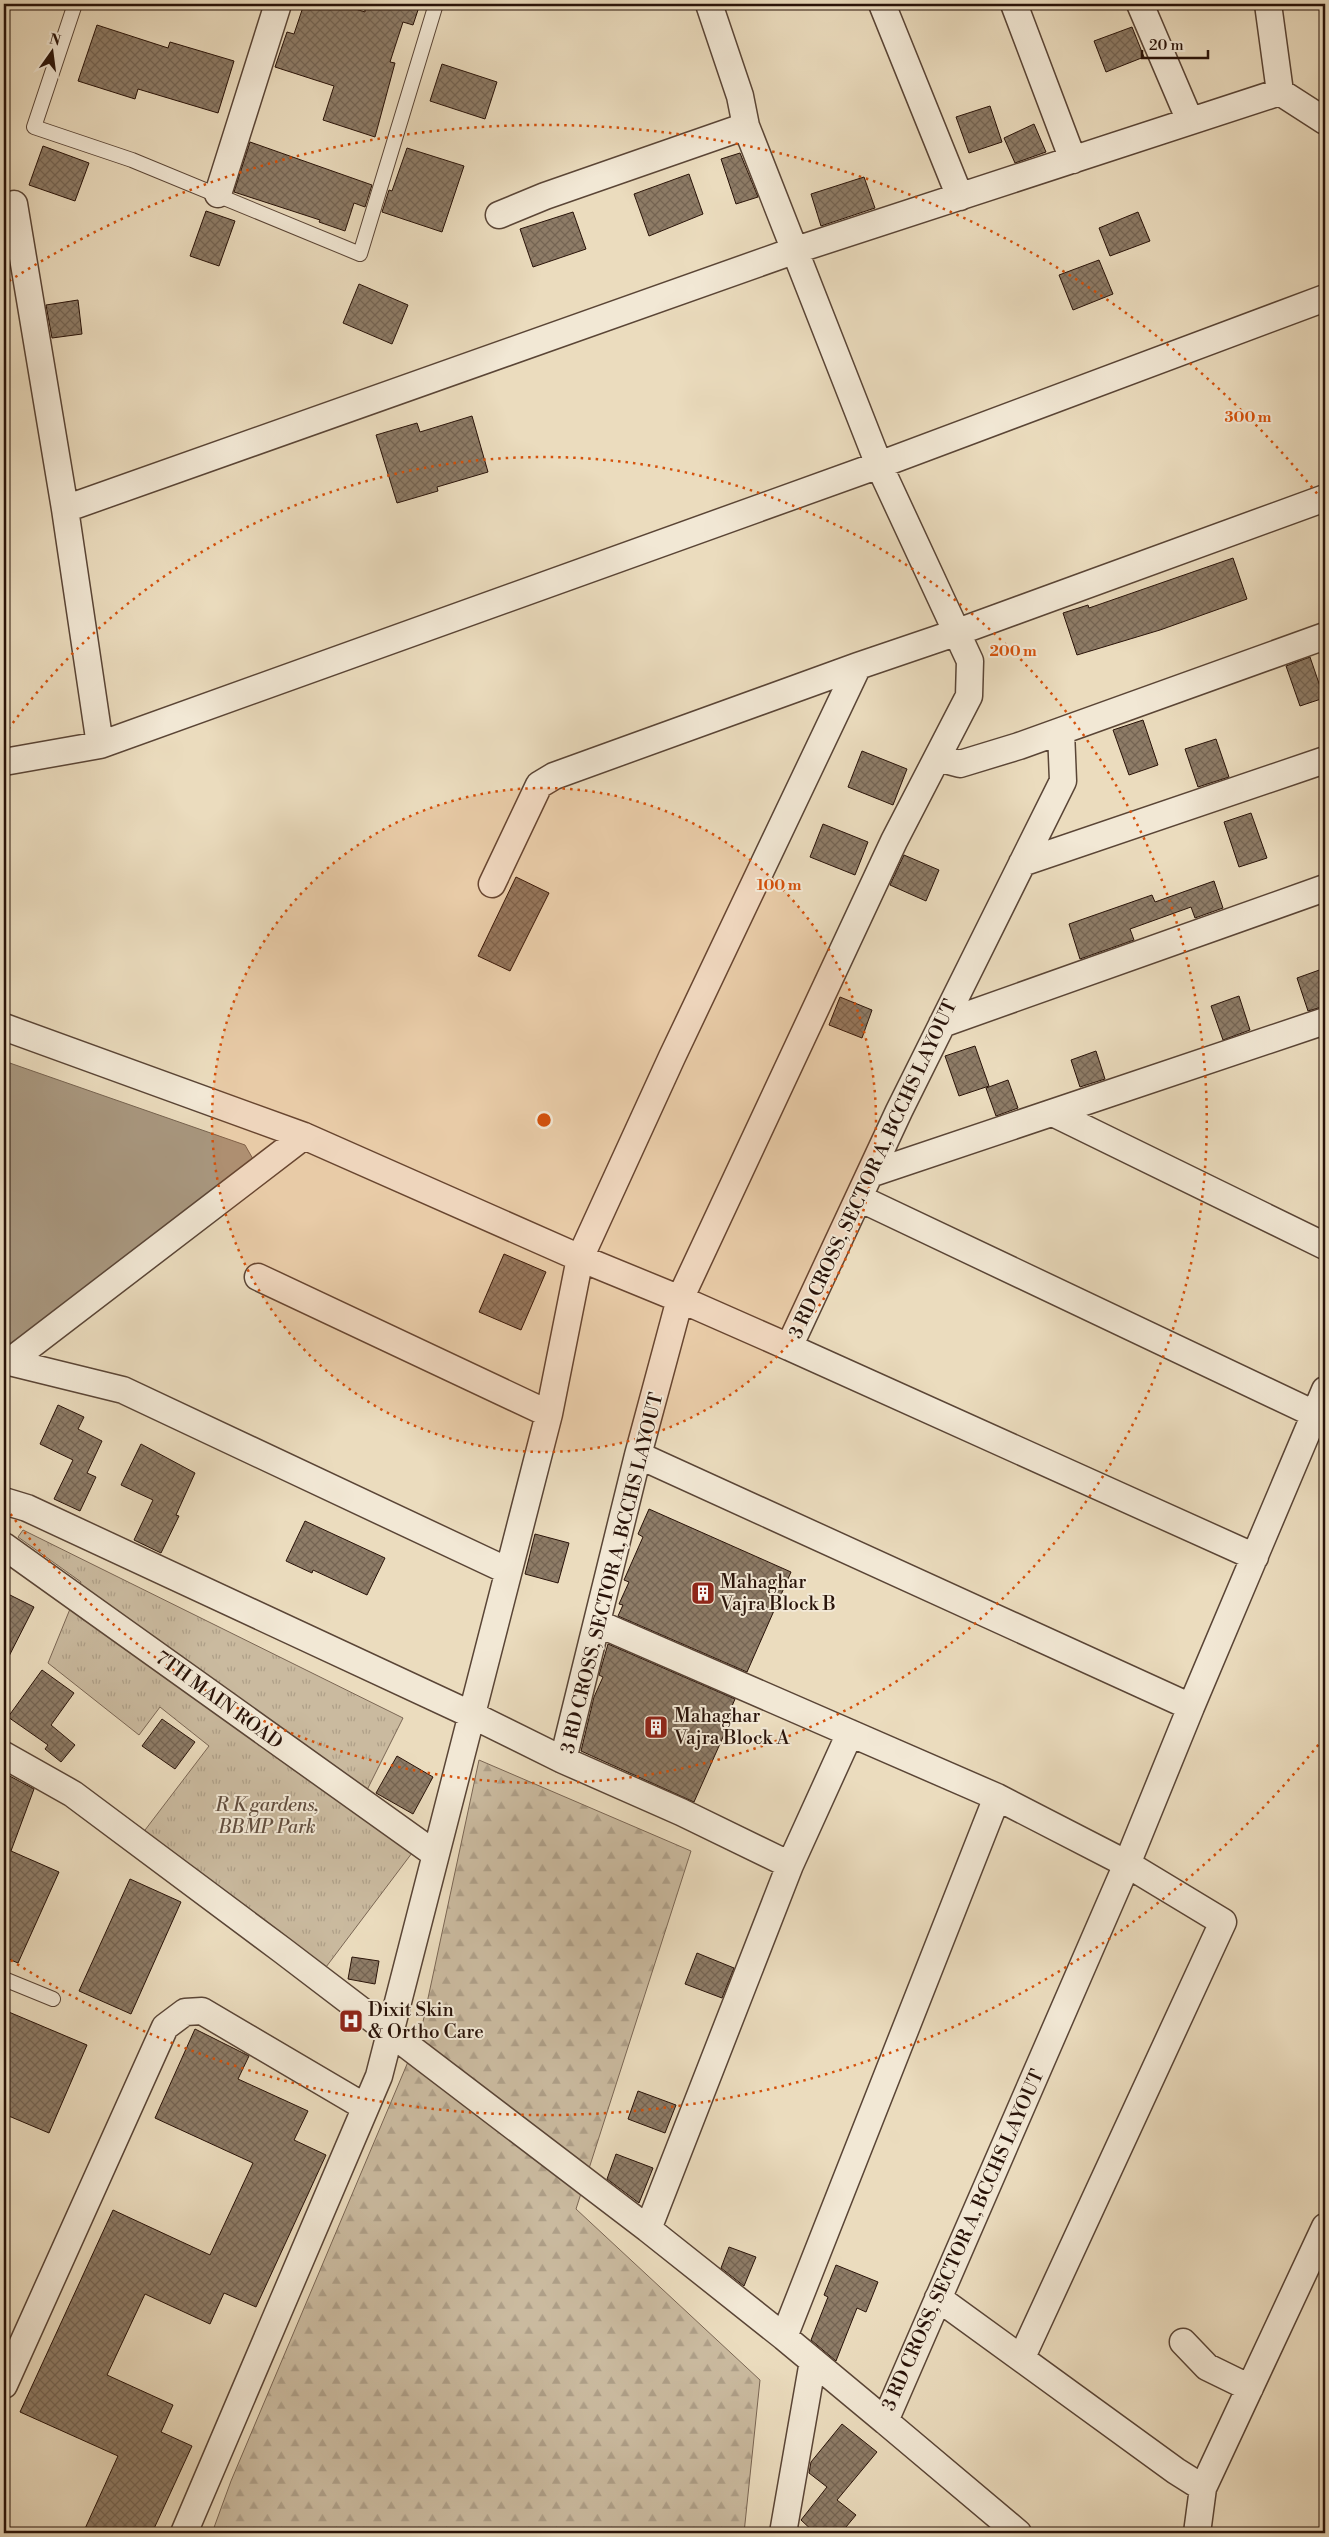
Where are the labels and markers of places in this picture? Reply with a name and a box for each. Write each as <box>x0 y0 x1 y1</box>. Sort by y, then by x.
centre of rings <box>535 1111 553 1129</box>
place label: Mahaghar Vajra Block B <box>719 1570 836 1616</box>
building icon: Mahaghar Vajra Block B <box>690 1580 716 1606</box>
place label: Mahaghar Vajra Block A <box>673 1704 790 1750</box>
building icon: Mahaghar Vajra Block A <box>643 1714 669 1740</box>
place label: Dixit Skin & Ortho Care <box>368 1998 484 2044</box>
hospital icon: Dixit Skin & Ortho Care <box>338 2008 364 2034</box>

